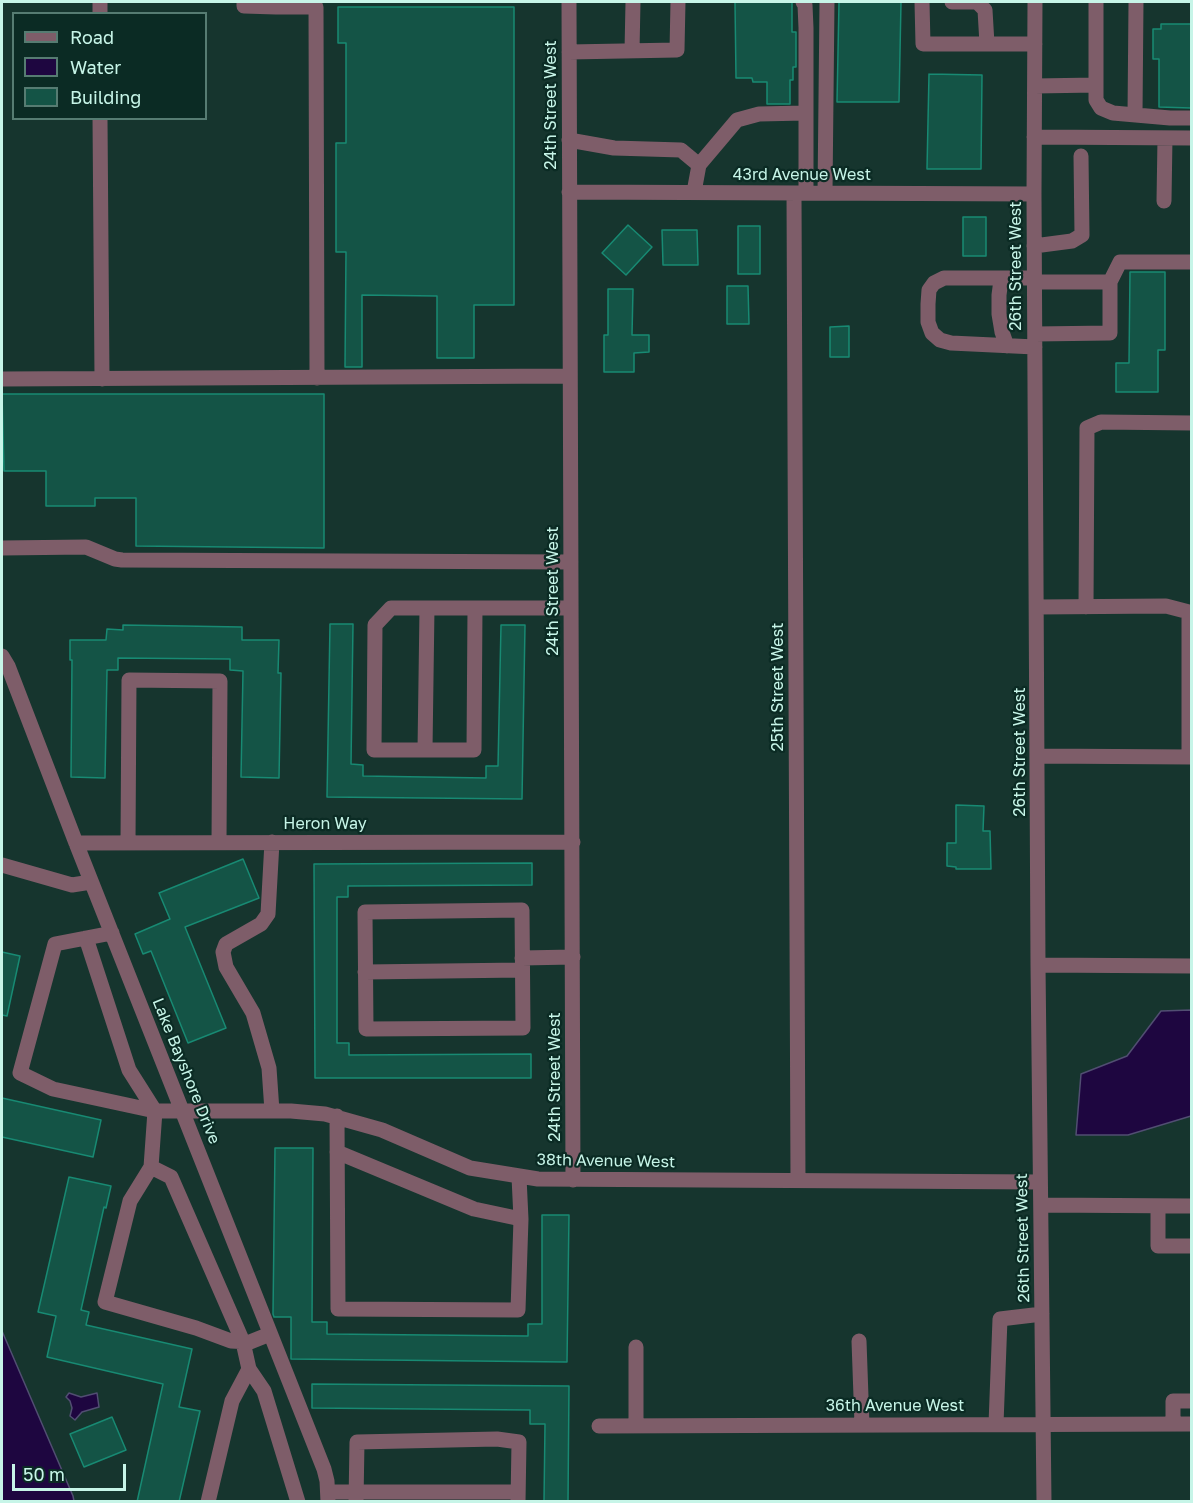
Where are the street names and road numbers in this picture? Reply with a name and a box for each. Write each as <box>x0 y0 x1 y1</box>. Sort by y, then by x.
street label: 24th Street West <box>541 40 561 170</box>
street label: 43rd Avenue West <box>733 165 871 185</box>
street label: 26th Street West <box>1006 201 1026 331</box>
street label: 24th Street West <box>543 526 563 656</box>
street label: 25th Street West <box>768 622 788 752</box>
street label: 26th Street West <box>1010 687 1030 817</box>
street label: Heron Way <box>283 814 367 834</box>
street label: Lake Bayshore Drive <box>148 995 224 1147</box>
street label: 24th Street West <box>545 1012 565 1142</box>
street label: 38th Avenue West <box>536 1150 676 1172</box>
street label: 26th Street West <box>1012 1173 1034 1303</box>
street label: 36th Avenue West <box>826 1396 964 1416</box>

